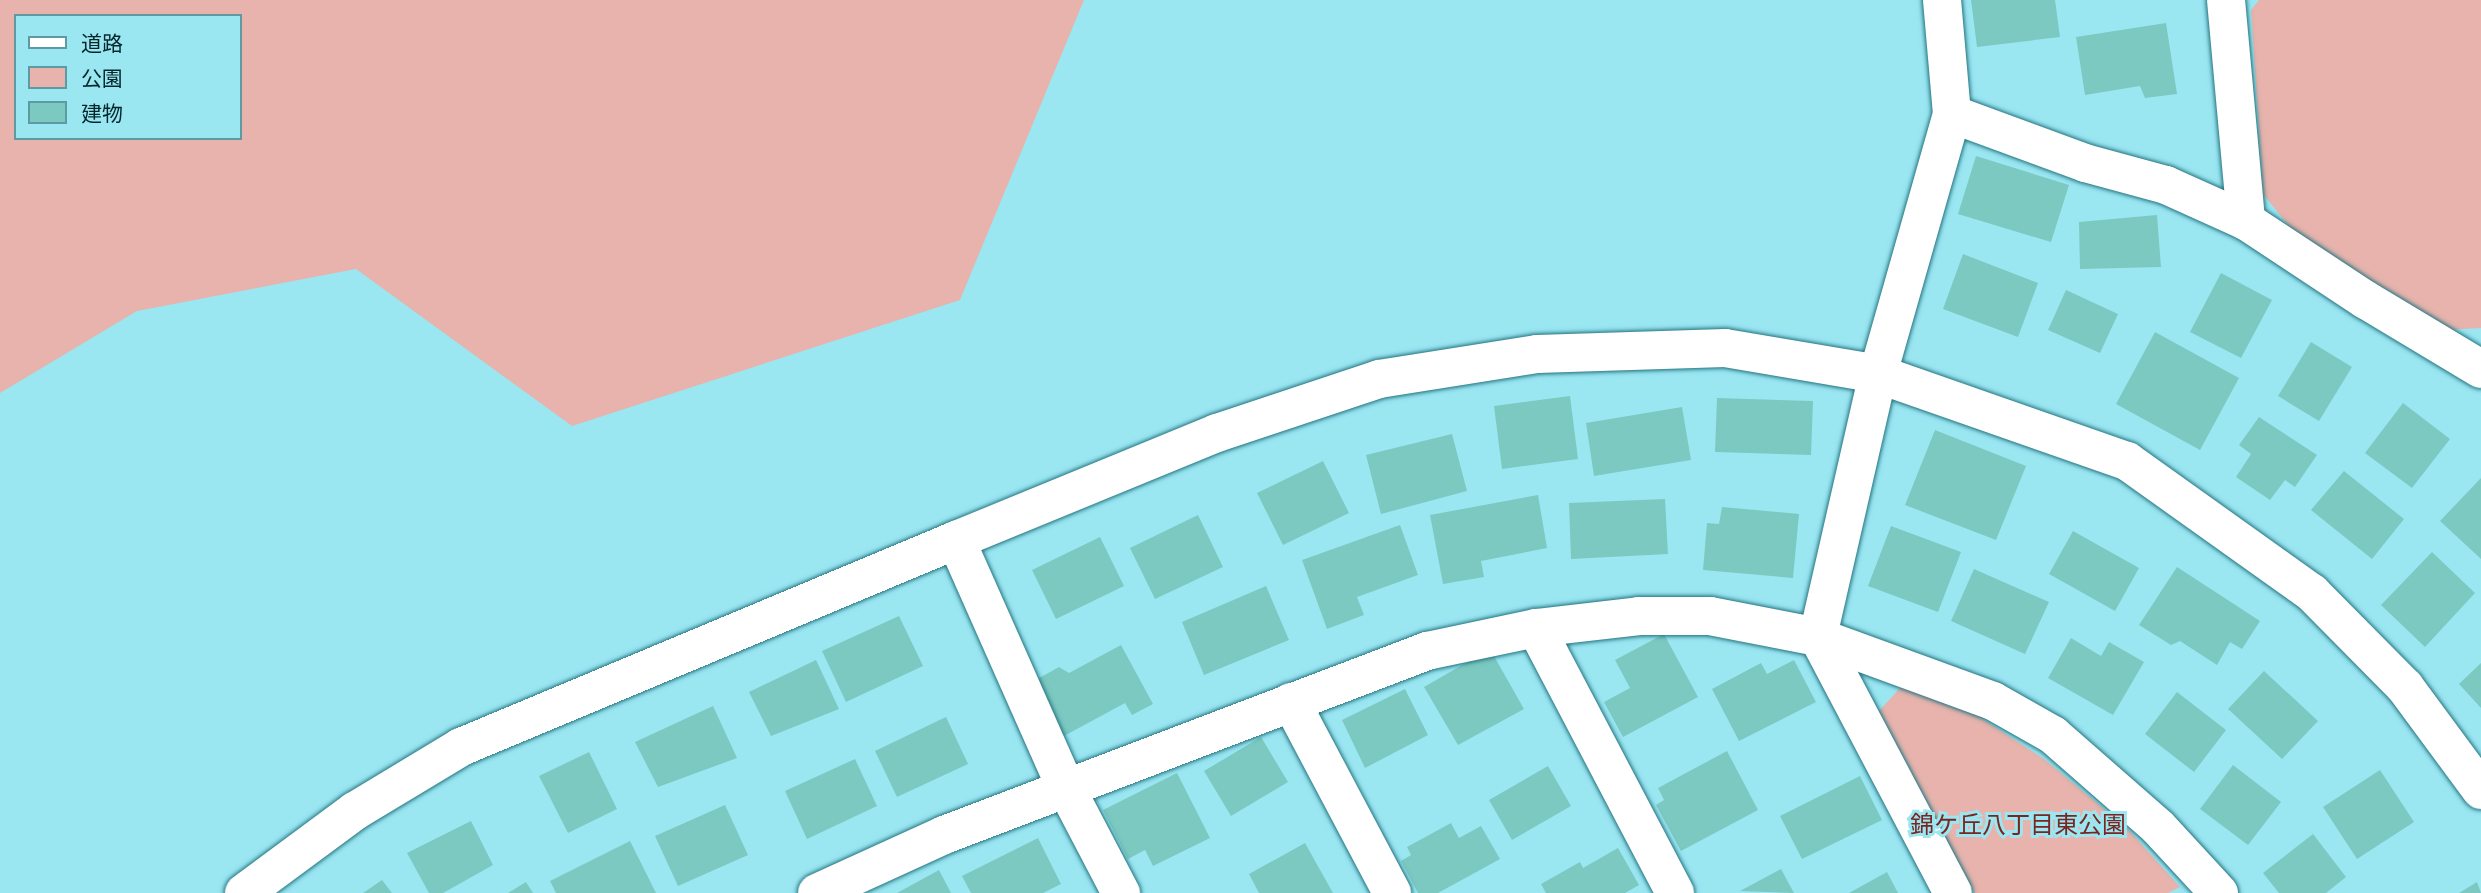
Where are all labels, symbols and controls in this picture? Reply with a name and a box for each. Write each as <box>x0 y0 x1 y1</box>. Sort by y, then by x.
legend <box>14 14 242 140</box>
text: 道路 <box>81 29 123 58</box>
text: 公園 <box>81 64 123 93</box>
text: 建物 <box>81 99 123 128</box>
park label: 錦ケ丘八丁目東公園 <box>1910 811 2126 839</box>

